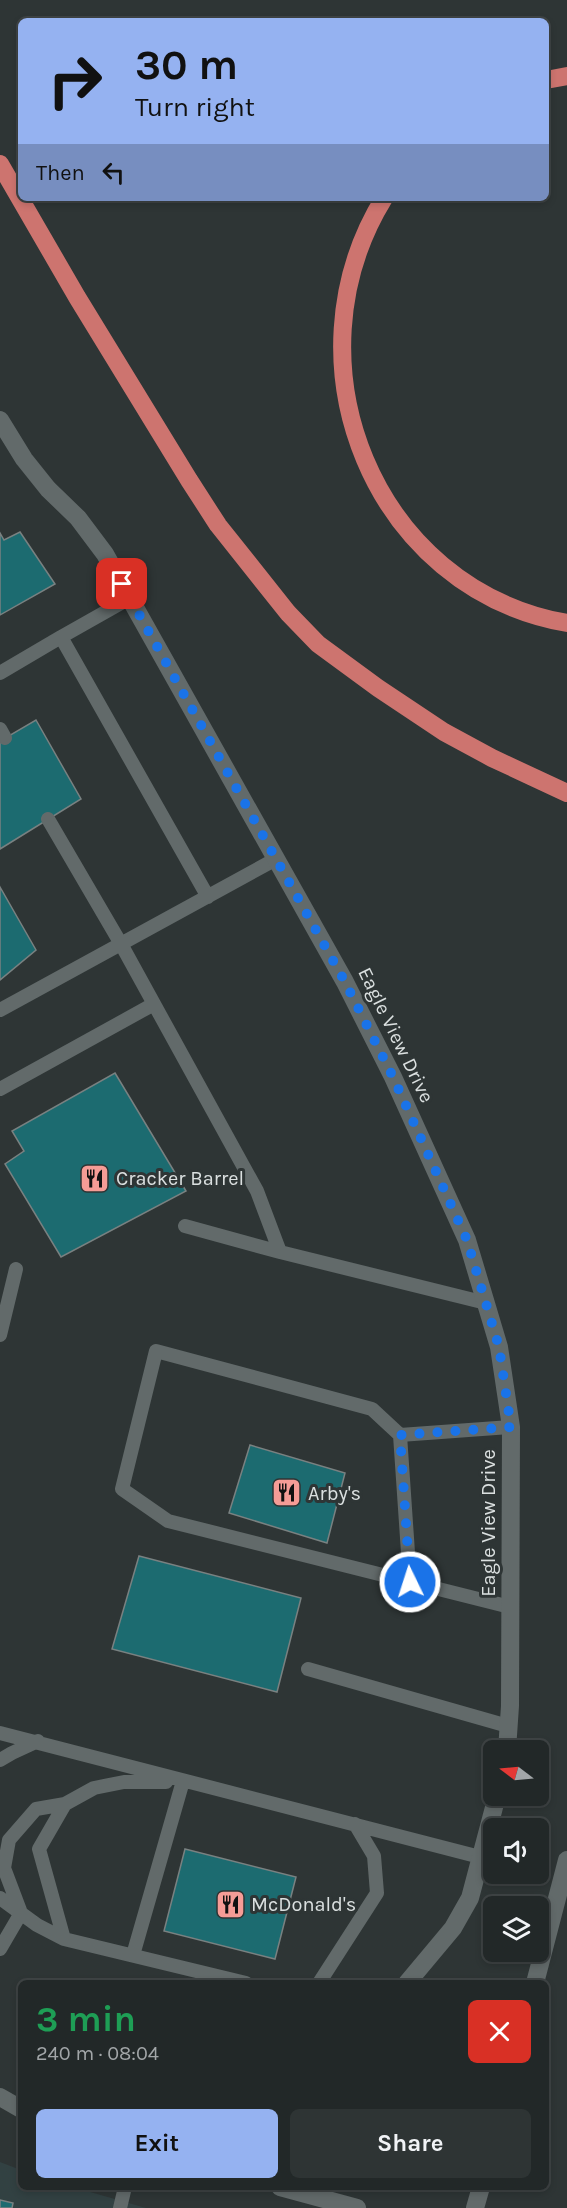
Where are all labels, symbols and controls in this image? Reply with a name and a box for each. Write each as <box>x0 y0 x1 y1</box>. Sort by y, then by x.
text: 30 m <box>135 40 238 90</box>
icon: right <box>36 42 114 120</box>
text: Turn right <box>135 91 255 123</box>
icon: left <box>97 156 130 189</box>
text: Then <box>36 160 85 186</box>
pin <box>96 558 147 609</box>
icon: arrive <box>105 567 138 600</box>
street label: Eagle View Drive <box>353 964 439 1106</box>
restaurant icon: Cracker Barrel <box>79 1162 111 1194</box>
place label: Cracker Barrel <box>116 1167 244 1190</box>
street label: Eagle View Drive <box>477 1449 500 1597</box>
restaurant icon: Arby's <box>271 1477 303 1509</box>
place label: Arby's <box>308 1482 361 1505</box>
position arrow <box>378 1550 442 1614</box>
north arrow <box>483 1740 549 1806</box>
map controls <box>483 1740 549 1962</box>
button: sound <box>483 1818 549 1884</box>
restaurant icon: McDonald's <box>214 1888 246 1920</box>
place label: McDonald's <box>251 1893 356 1916</box>
button: layers <box>483 1896 549 1962</box>
text: 3 min <box>36 1998 136 2040</box>
button: close <box>468 2000 531 2063</box>
text: 240 m · 08:04 <box>36 2042 159 2065</box>
button: Exit <box>36 2109 278 2178</box>
button: Share <box>290 2109 531 2178</box>

